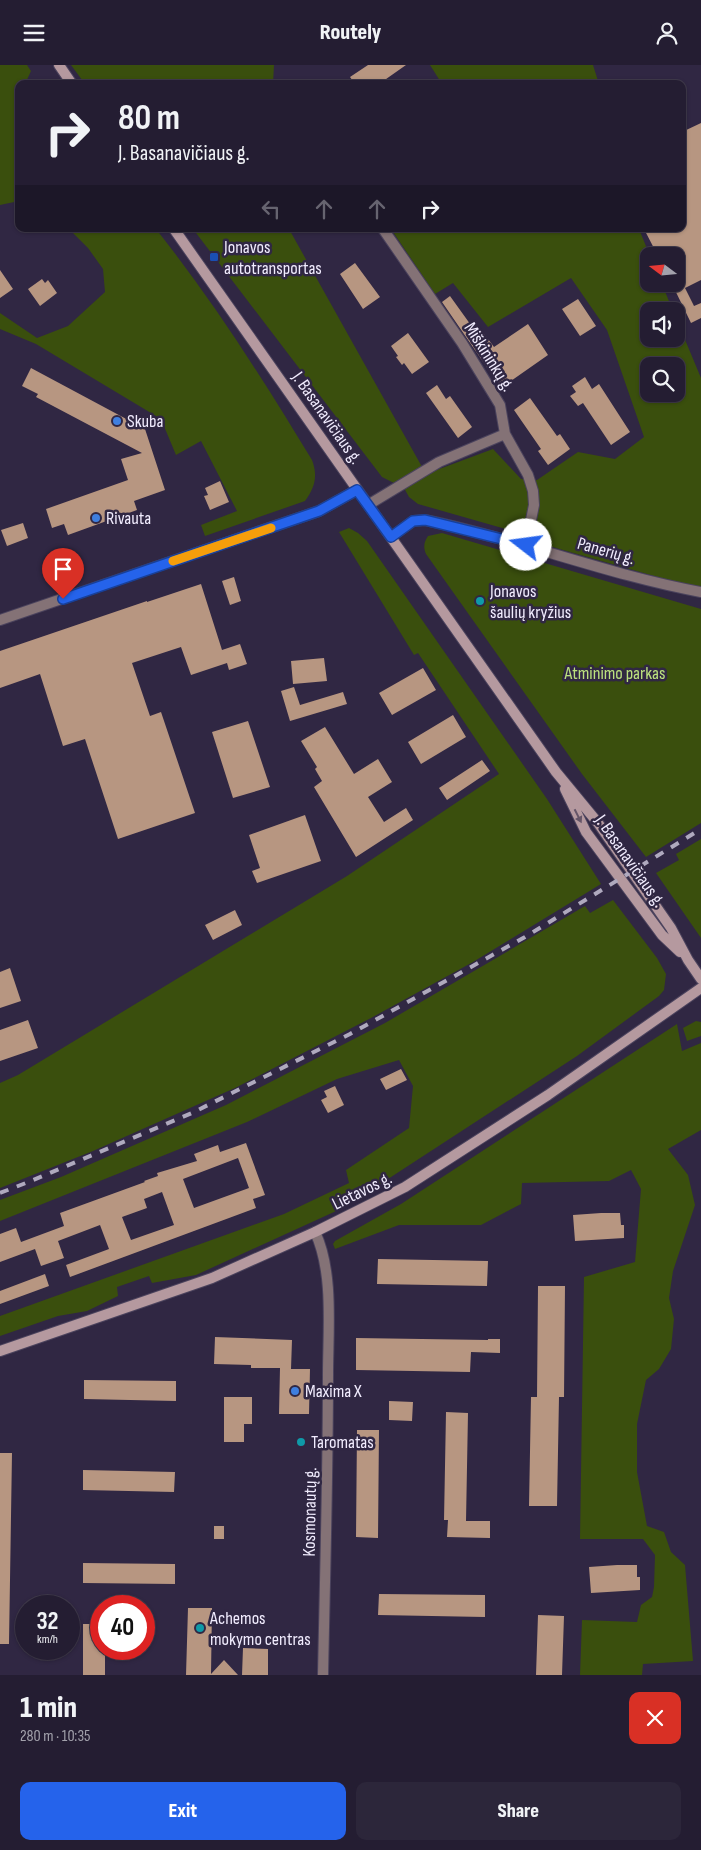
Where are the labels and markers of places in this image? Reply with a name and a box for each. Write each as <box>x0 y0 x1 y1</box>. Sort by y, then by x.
place label: Jonavos autotransportas <box>223 237 322 279</box>
marker: Jonavos autotransportas <box>208 251 220 263</box>
place label: Skuba <box>127 411 164 432</box>
marker: Skuba <box>111 415 123 427</box>
place label: Rivauta <box>106 508 151 529</box>
marker: Rivauta <box>90 512 102 524</box>
pin <box>42 548 84 599</box>
place label: Jonavos šaulių kryžius <box>489 581 571 623</box>
marker: Jonavos šaulių kryžius <box>474 595 486 607</box>
place label: Maxima X <box>305 1381 362 1402</box>
marker: Maxima X <box>289 1385 301 1397</box>
place label: Taromatas <box>311 1432 374 1453</box>
marker: Taromatas <box>295 1436 307 1448</box>
place label: Achemos mokymo centras <box>209 1608 311 1650</box>
marker: Achemos mokymo centras <box>194 1622 206 1634</box>

